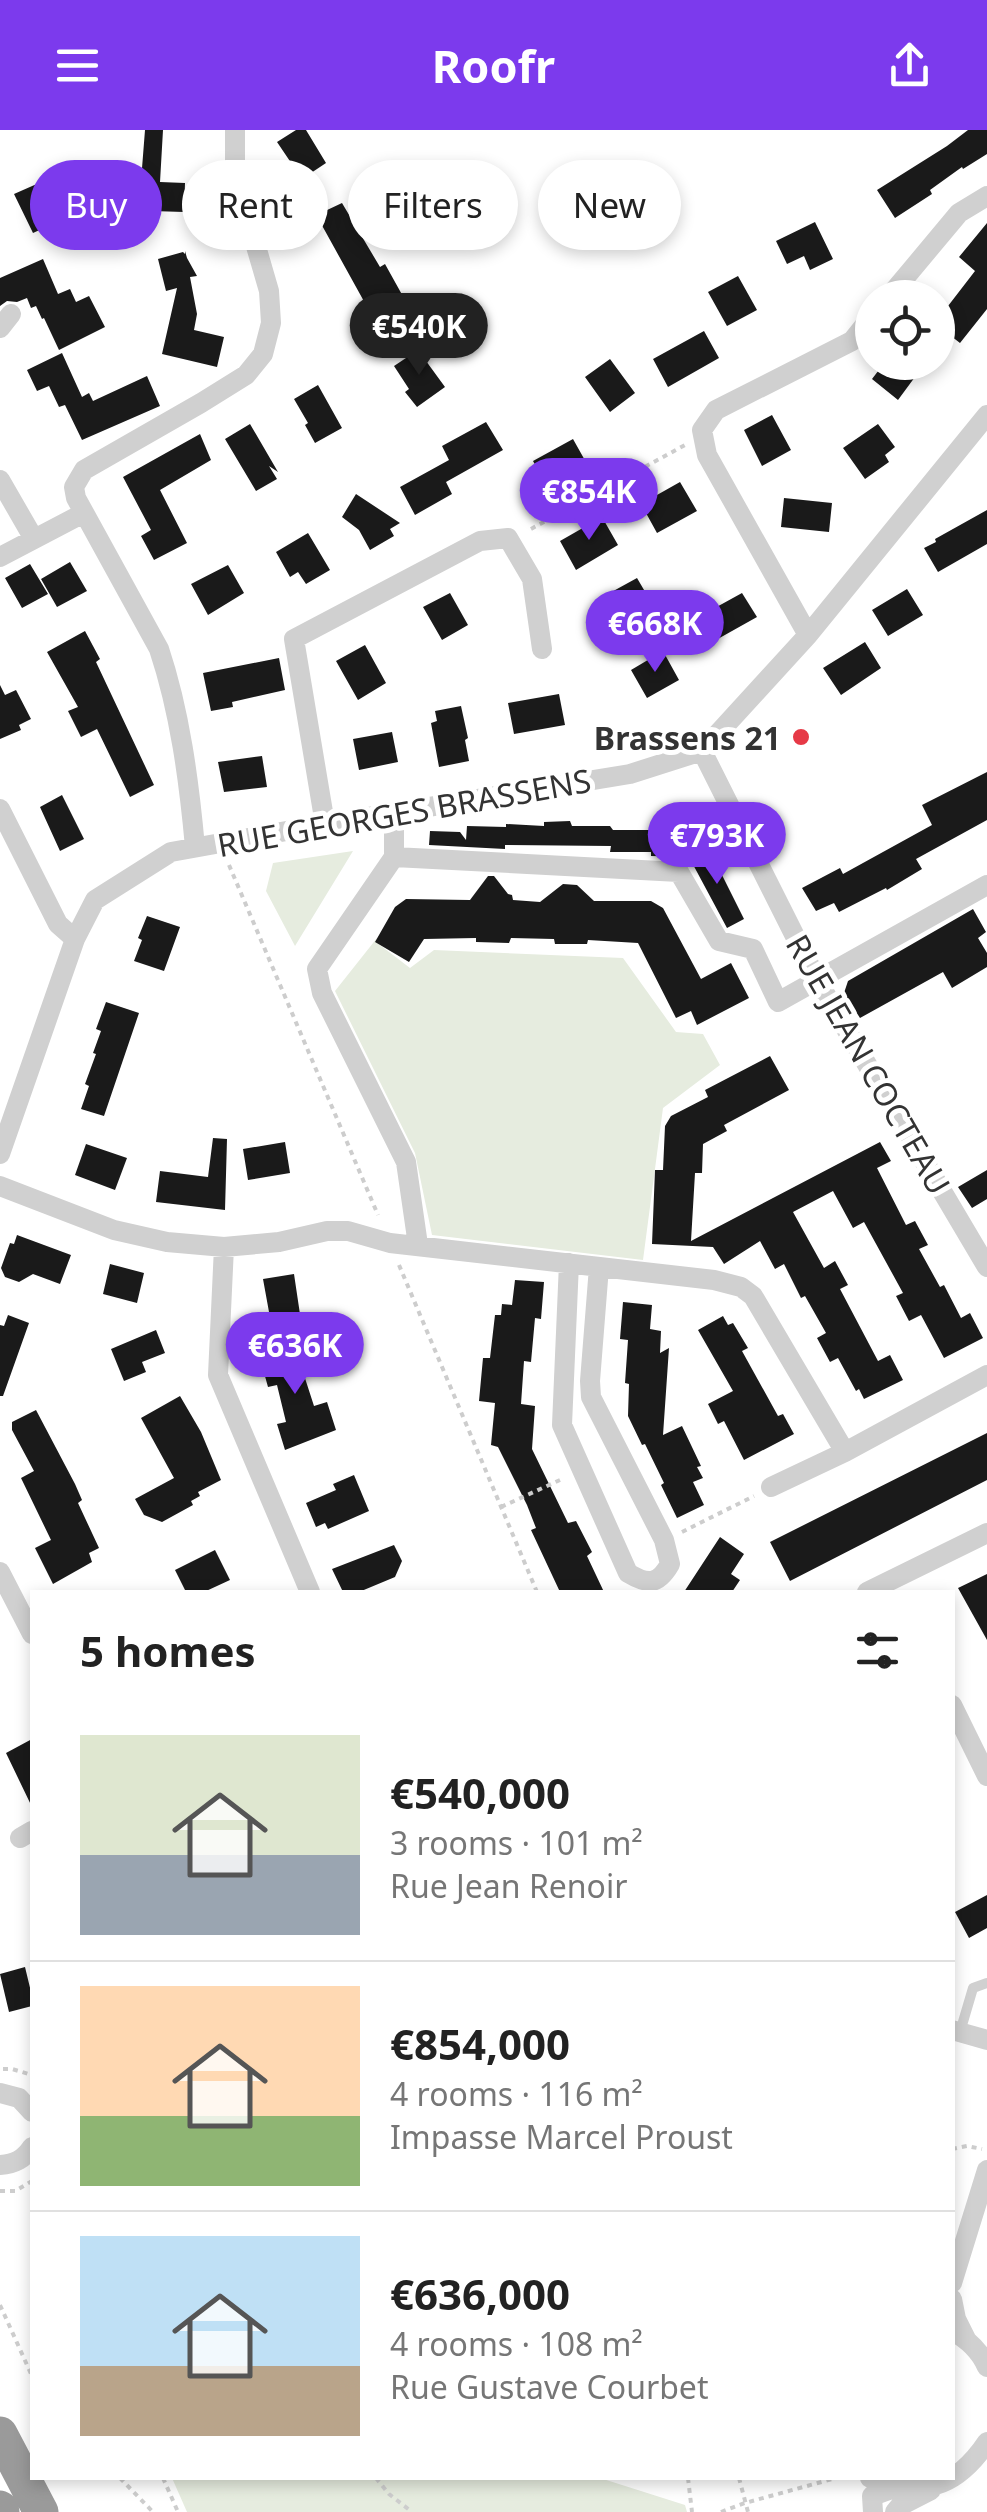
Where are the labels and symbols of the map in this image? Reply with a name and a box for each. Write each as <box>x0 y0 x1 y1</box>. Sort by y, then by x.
pin: €540K <box>349 293 489 378</box>
pin: €854K <box>519 458 659 543</box>
pin: €668K <box>585 590 725 675</box>
place label: Brassens 21 <box>594 716 781 759</box>
marker: Brassens 21 <box>790 726 812 748</box>
street label: RUE GEORGES BRASSENS <box>214 758 594 866</box>
pin: €793K <box>647 802 787 887</box>
street label: RUE JEAN COCTEAU <box>777 926 961 1202</box>
pin: €636K <box>225 1312 365 1397</box>

